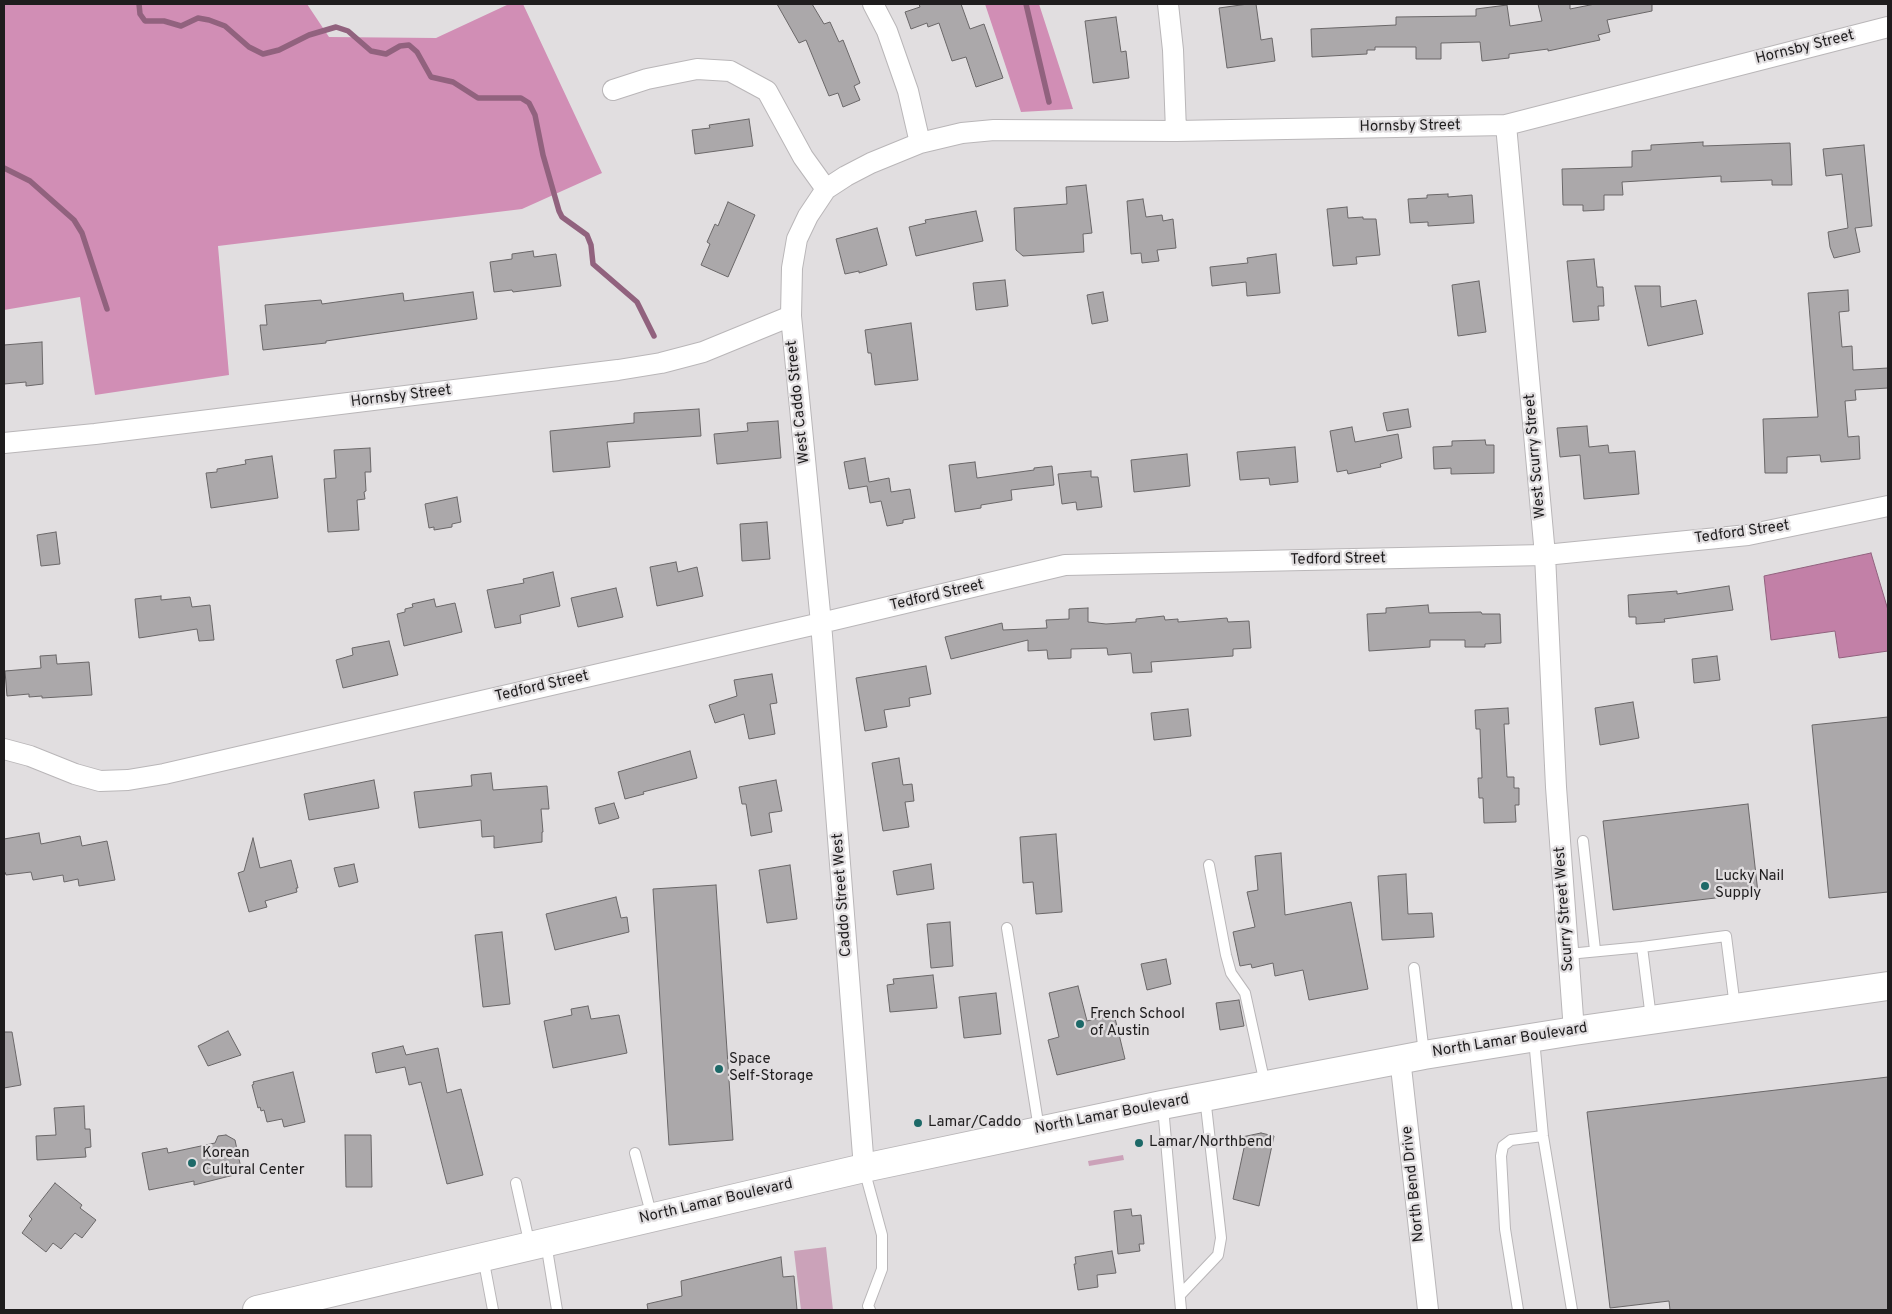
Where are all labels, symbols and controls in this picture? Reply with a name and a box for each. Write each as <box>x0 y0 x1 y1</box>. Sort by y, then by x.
street label: Hornsby Street <box>1754 27 1856 69</box>
street label: Hornsby Street <box>1359 117 1461 137</box>
street label: West Caddo Street <box>784 339 814 465</box>
street label: Hornsby Street <box>350 382 452 412</box>
street label: West Scurry Street <box>1522 393 1550 519</box>
street label: Tedford Street <box>1693 517 1791 549</box>
street label: Tedford Street <box>1290 550 1386 570</box>
street label: Tedford Street <box>888 576 986 616</box>
street label: Tedford Street <box>493 667 591 707</box>
street label: Caddo Street West <box>830 832 856 958</box>
street label: Scurry Street West <box>1552 846 1578 972</box>
place label: Lucky Nail Supply <box>1715 868 1784 903</box>
marker: Lucky Nail Supply <box>1699 880 1711 892</box>
place label: French School of Austin <box>1090 1006 1185 1041</box>
marker: French School of Austin <box>1074 1018 1086 1030</box>
street label: North Lamar Boulevard <box>1431 1020 1589 1062</box>
place label: Space Self-Storage <box>729 1051 813 1086</box>
marker: Space Self-Storage <box>713 1063 725 1075</box>
street label: North Lamar Boulevard <box>1033 1091 1191 1139</box>
place label: Lamar/Caddo <box>928 1114 1021 1132</box>
marker: Lamar/Caddo <box>912 1117 924 1129</box>
street label: North Bend Drive <box>1399 1125 1429 1243</box>
place label: Lamar/Northbend <box>1149 1134 1272 1152</box>
marker: Lamar/Northbend <box>1133 1137 1145 1149</box>
place label: Korean Cultural Center <box>202 1145 305 1180</box>
marker: Korean Cultural Center <box>186 1157 198 1169</box>
street label: North Lamar Boulevard <box>638 1176 794 1228</box>

